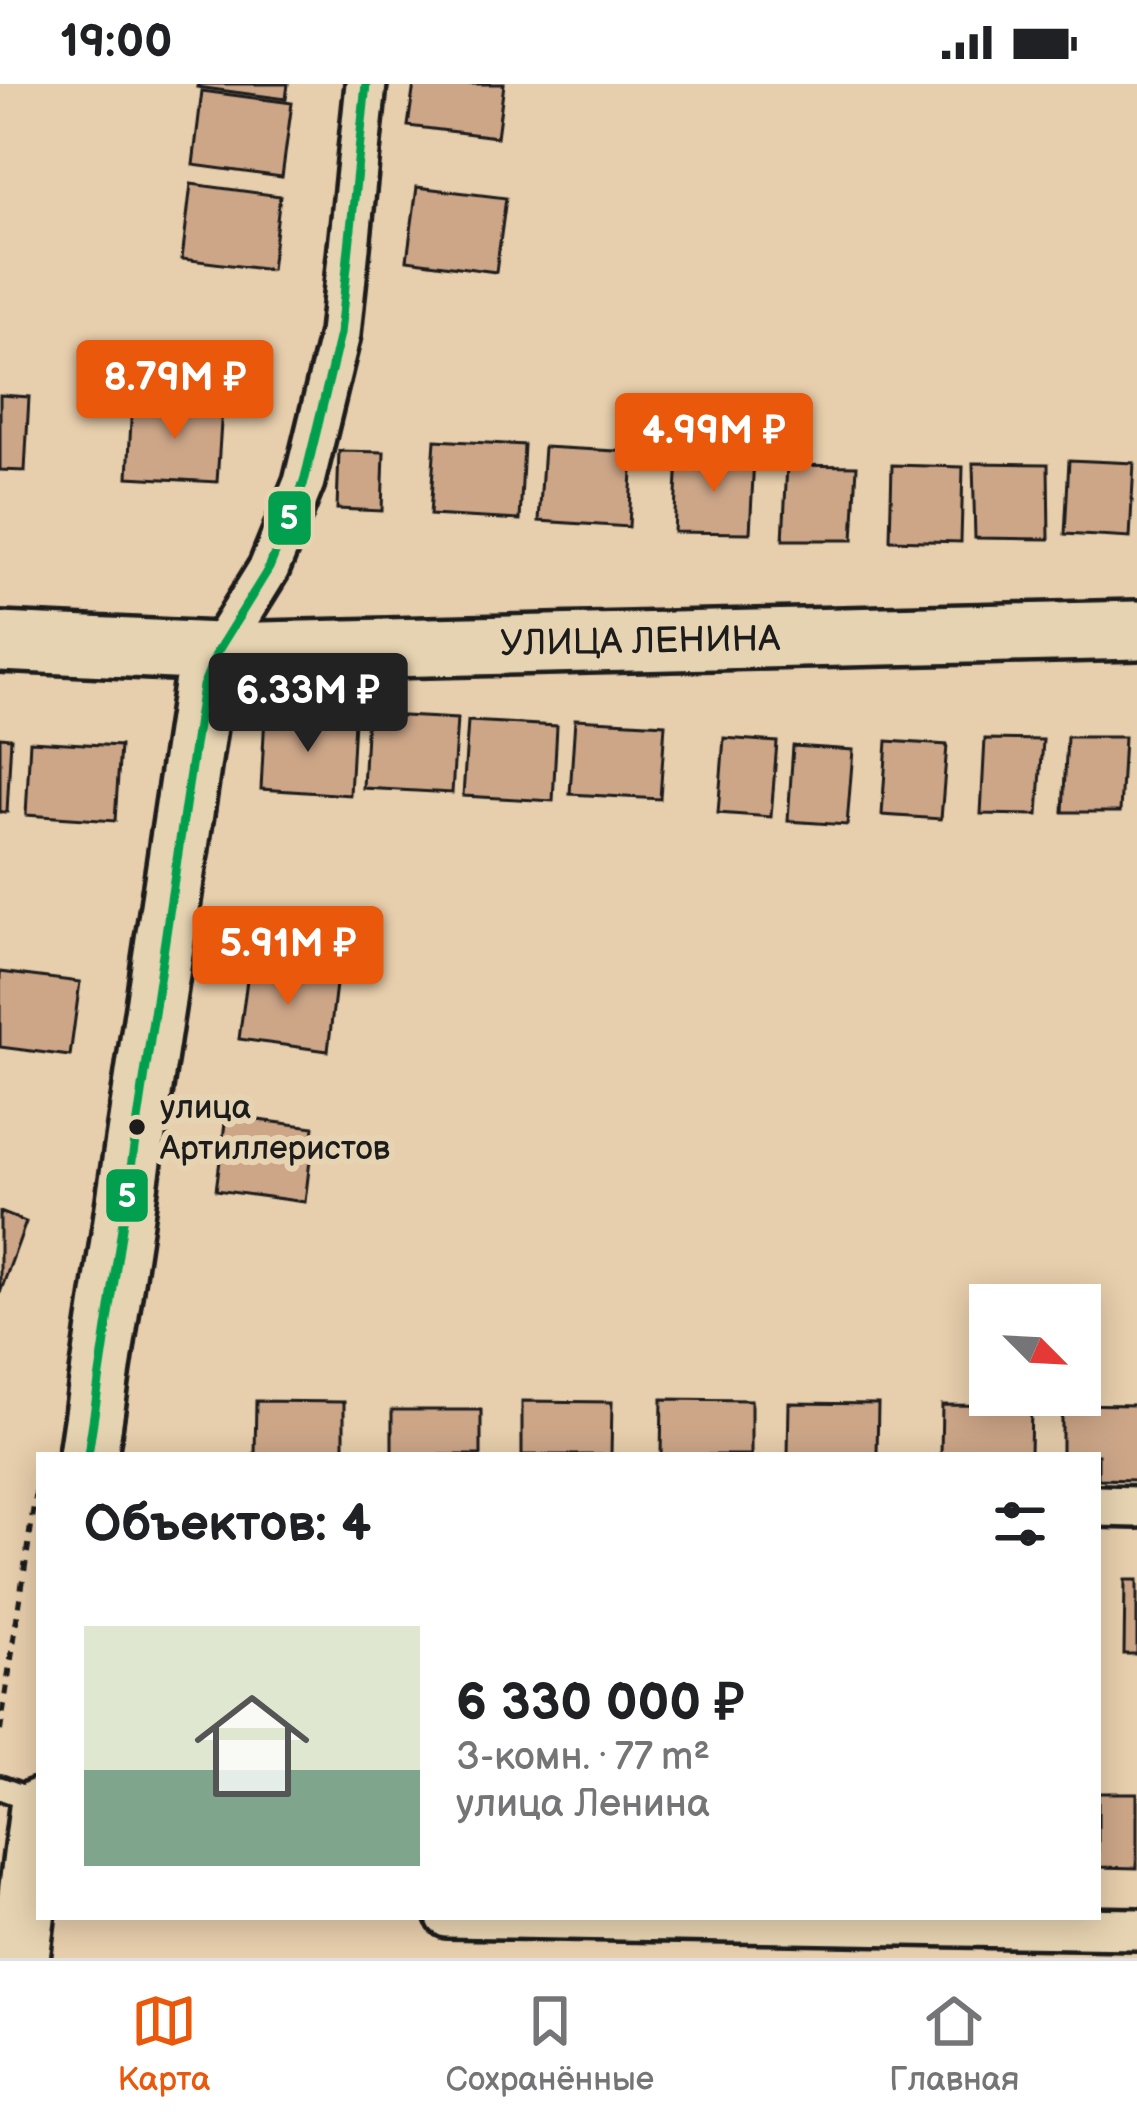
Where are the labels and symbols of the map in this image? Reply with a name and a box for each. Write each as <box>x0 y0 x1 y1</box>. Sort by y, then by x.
pin: 8.79M ₽ <box>64 340 286 442</box>
pin: 4.99M ₽ <box>603 393 825 495</box>
line badge: 5 <box>266 489 313 547</box>
text: 5 <box>279 499 299 539</box>
street label: УЛИЦА ЛЕНИНА <box>499 618 781 666</box>
pin: 6.33M ₽ <box>197 653 419 755</box>
pin: 5.91M ₽ <box>177 906 399 1008</box>
place label: улица Артиллеристов <box>159 1088 390 1169</box>
marker: улица Артиллеристов <box>126 1116 148 1138</box>
line badge: 5 <box>104 1167 150 1224</box>
text: 5 <box>117 1177 137 1217</box>
north arrow <box>969 1284 1101 1416</box>

